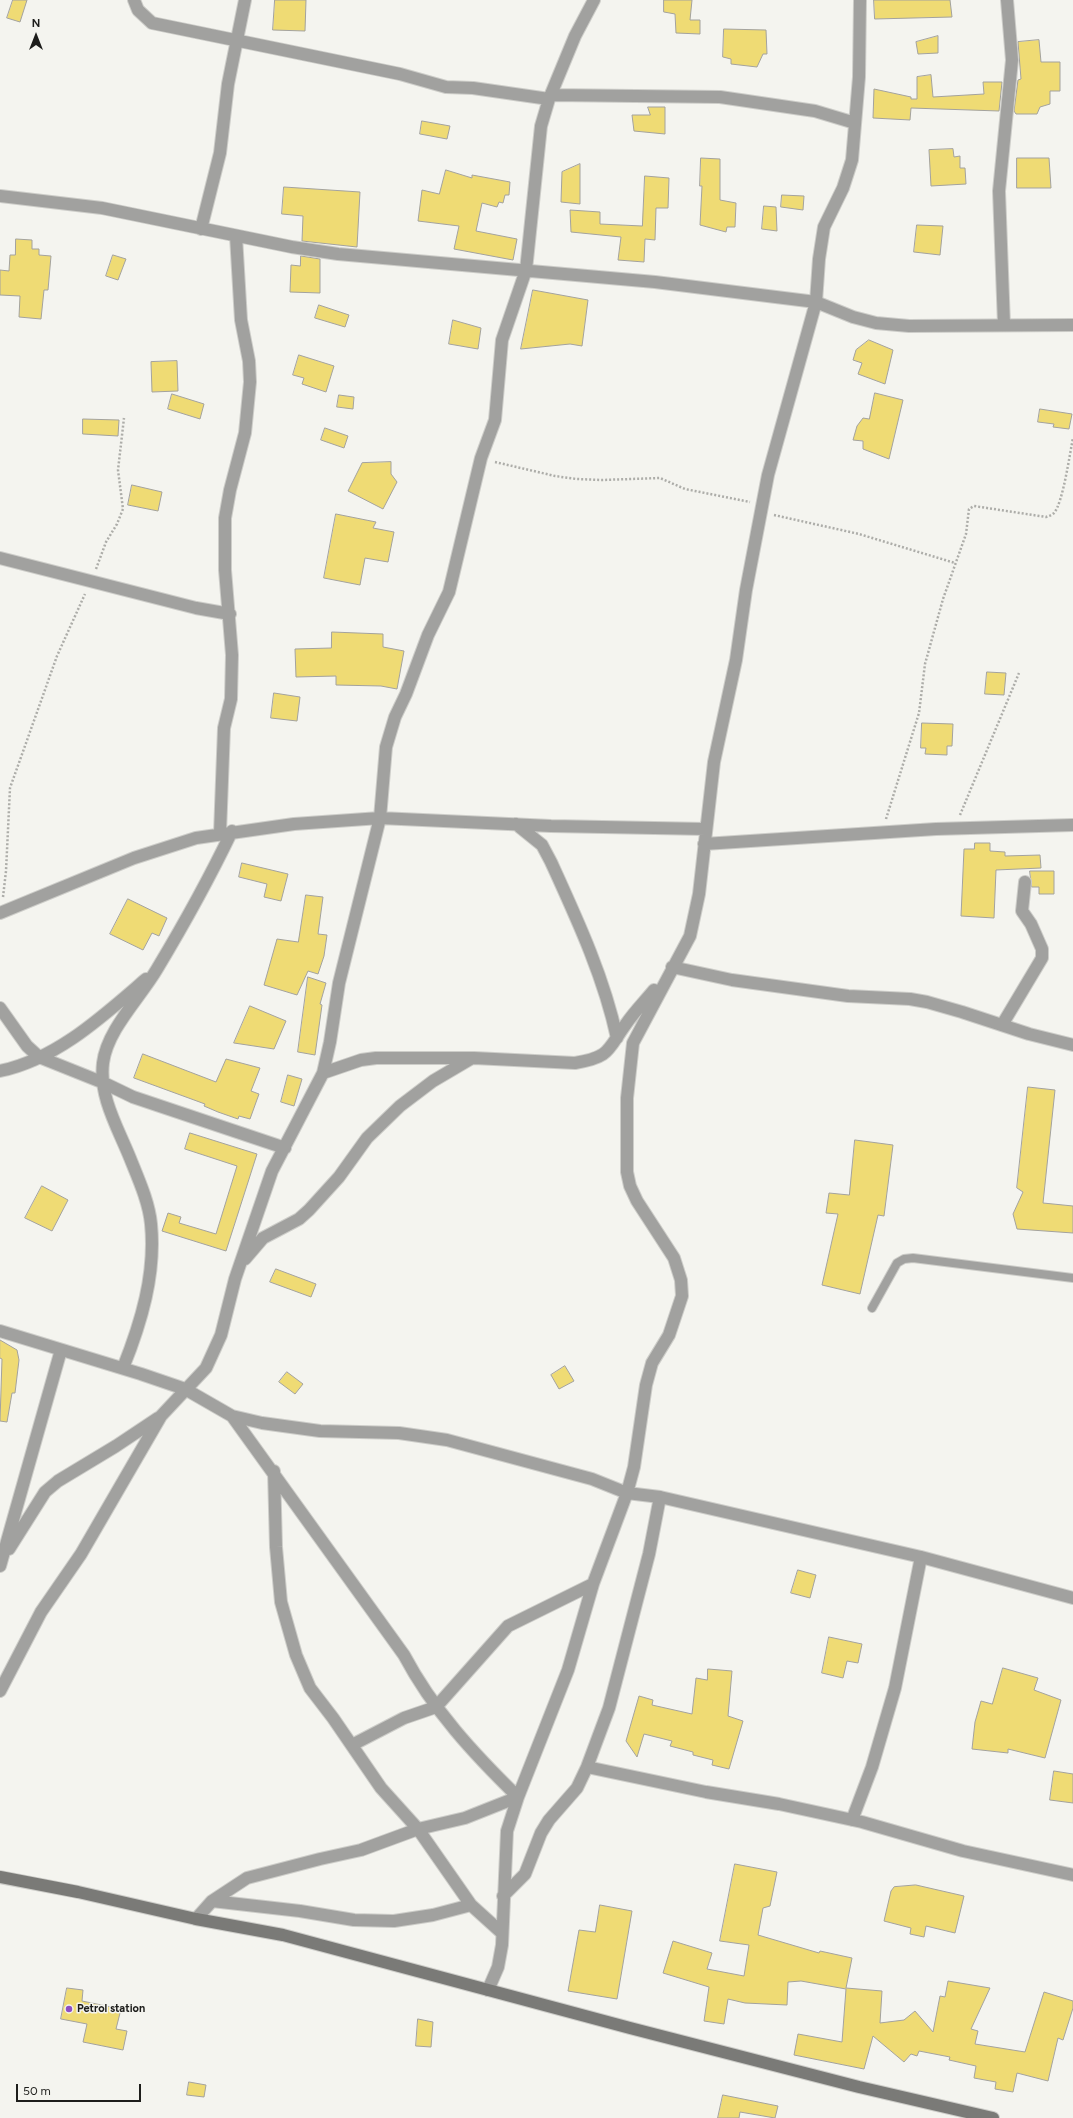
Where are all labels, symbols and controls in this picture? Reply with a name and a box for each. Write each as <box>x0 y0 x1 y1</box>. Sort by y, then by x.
north arrow <box>16 16 56 56</box>
text: N <box>32 17 40 30</box>
place label: Petrol station <box>77 2002 145 2016</box>
marker: Petrol station <box>64 2004 74 2014</box>
scale bar <box>18 2076 143 2102</box>
text: 50 m <box>23 2084 51 2098</box>

